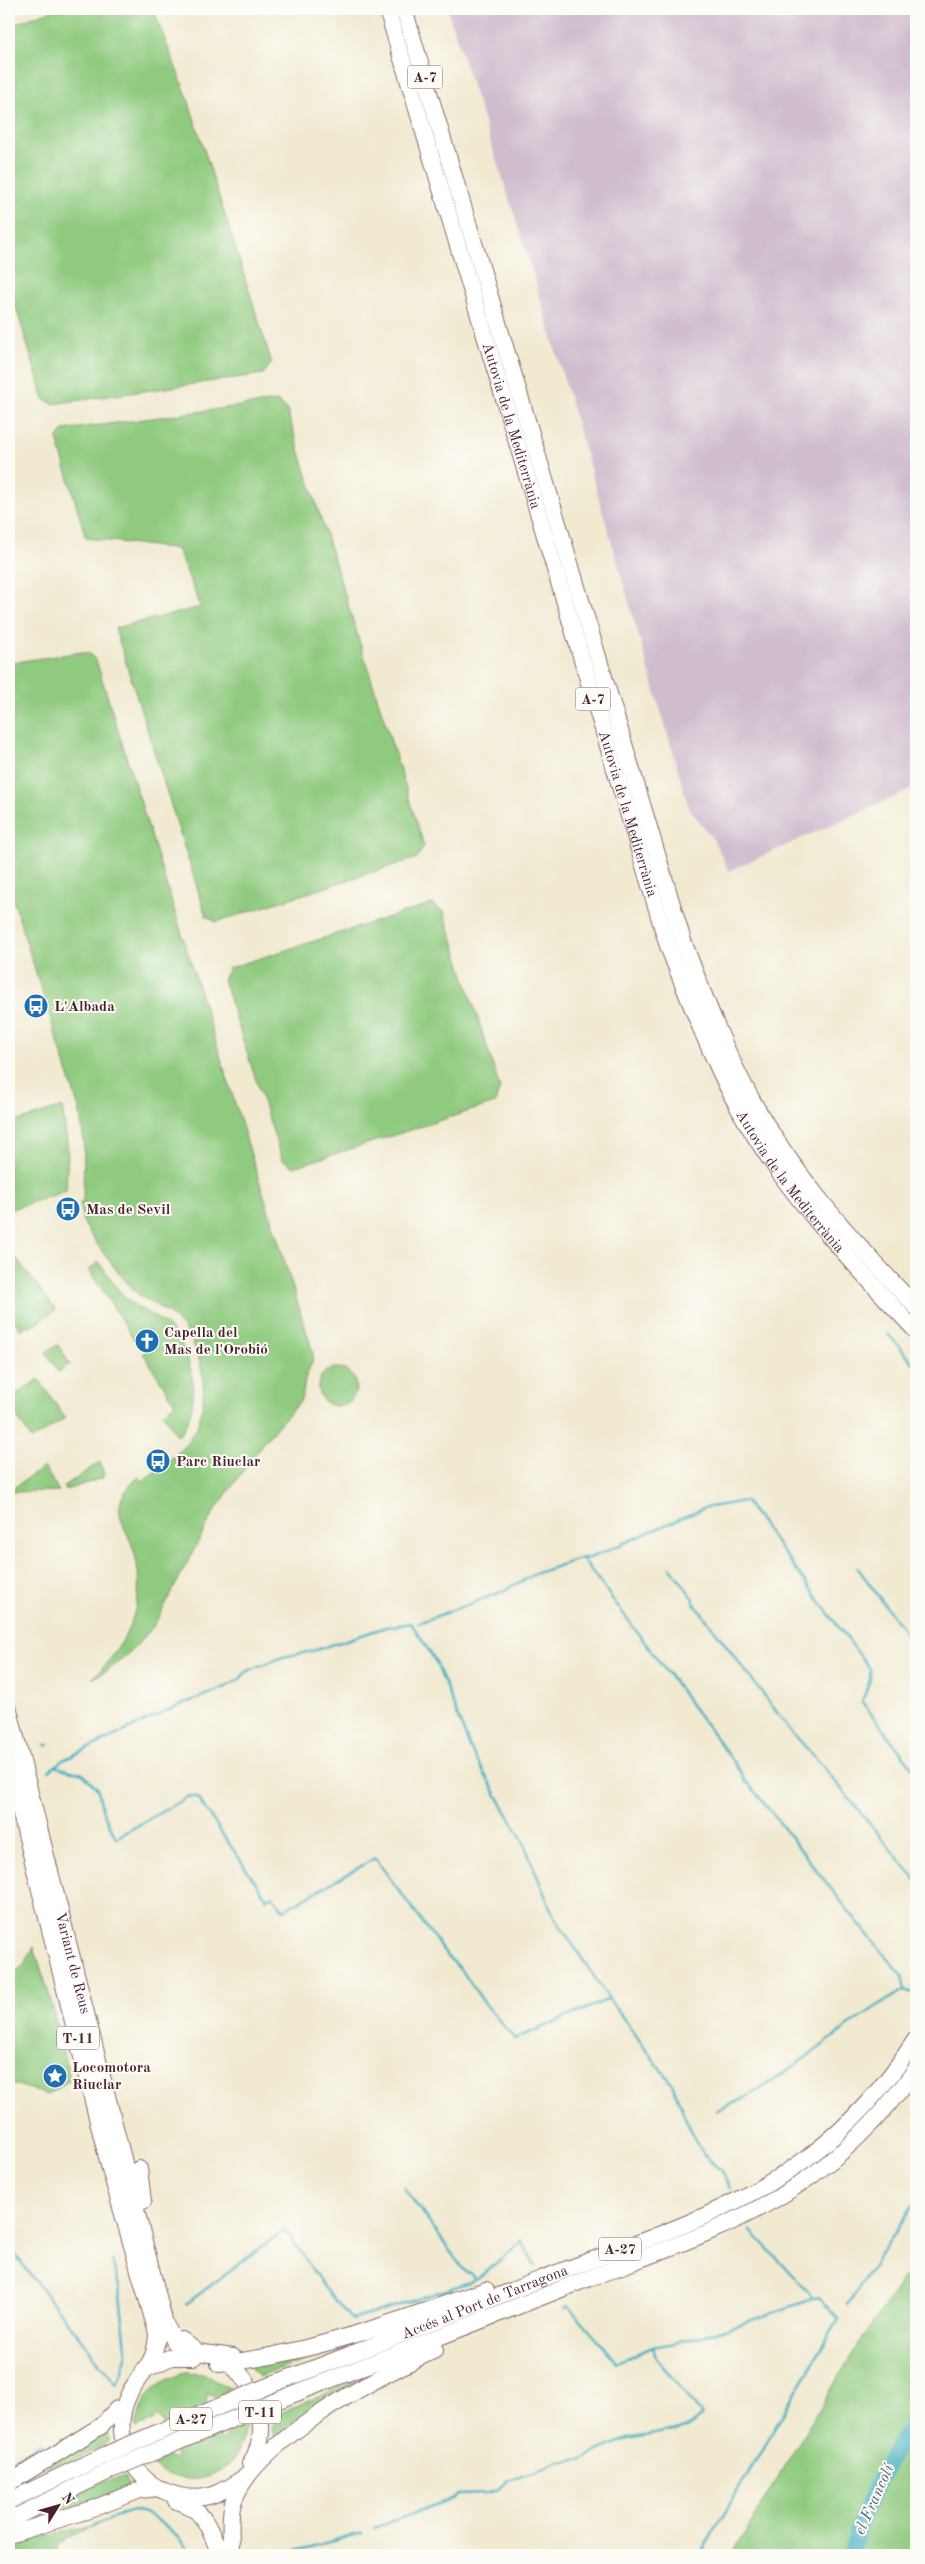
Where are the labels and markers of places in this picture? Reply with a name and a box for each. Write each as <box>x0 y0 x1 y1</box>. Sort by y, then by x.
bus stop icon: L'Albada <box>23 993 49 1019</box>
place label: L'Albada <box>54 1000 115 1015</box>
bus stop icon: Mas de Sevil <box>55 1196 81 1222</box>
place label: Mas de Sevil <box>86 1203 171 1218</box>
place label: Capella del Mas de l'Orobió <box>164 1326 268 1358</box>
church icon: Capella del Mas de l'Orobió <box>134 1328 160 1354</box>
bus stop icon: Parc Riuclar <box>145 1448 171 1474</box>
place label: Parc Riuclar <box>176 1455 261 1470</box>
place label: Locomotora Riuclar <box>72 2061 151 2093</box>
place icon: Locomotora Riuclar <box>42 2063 68 2089</box>

